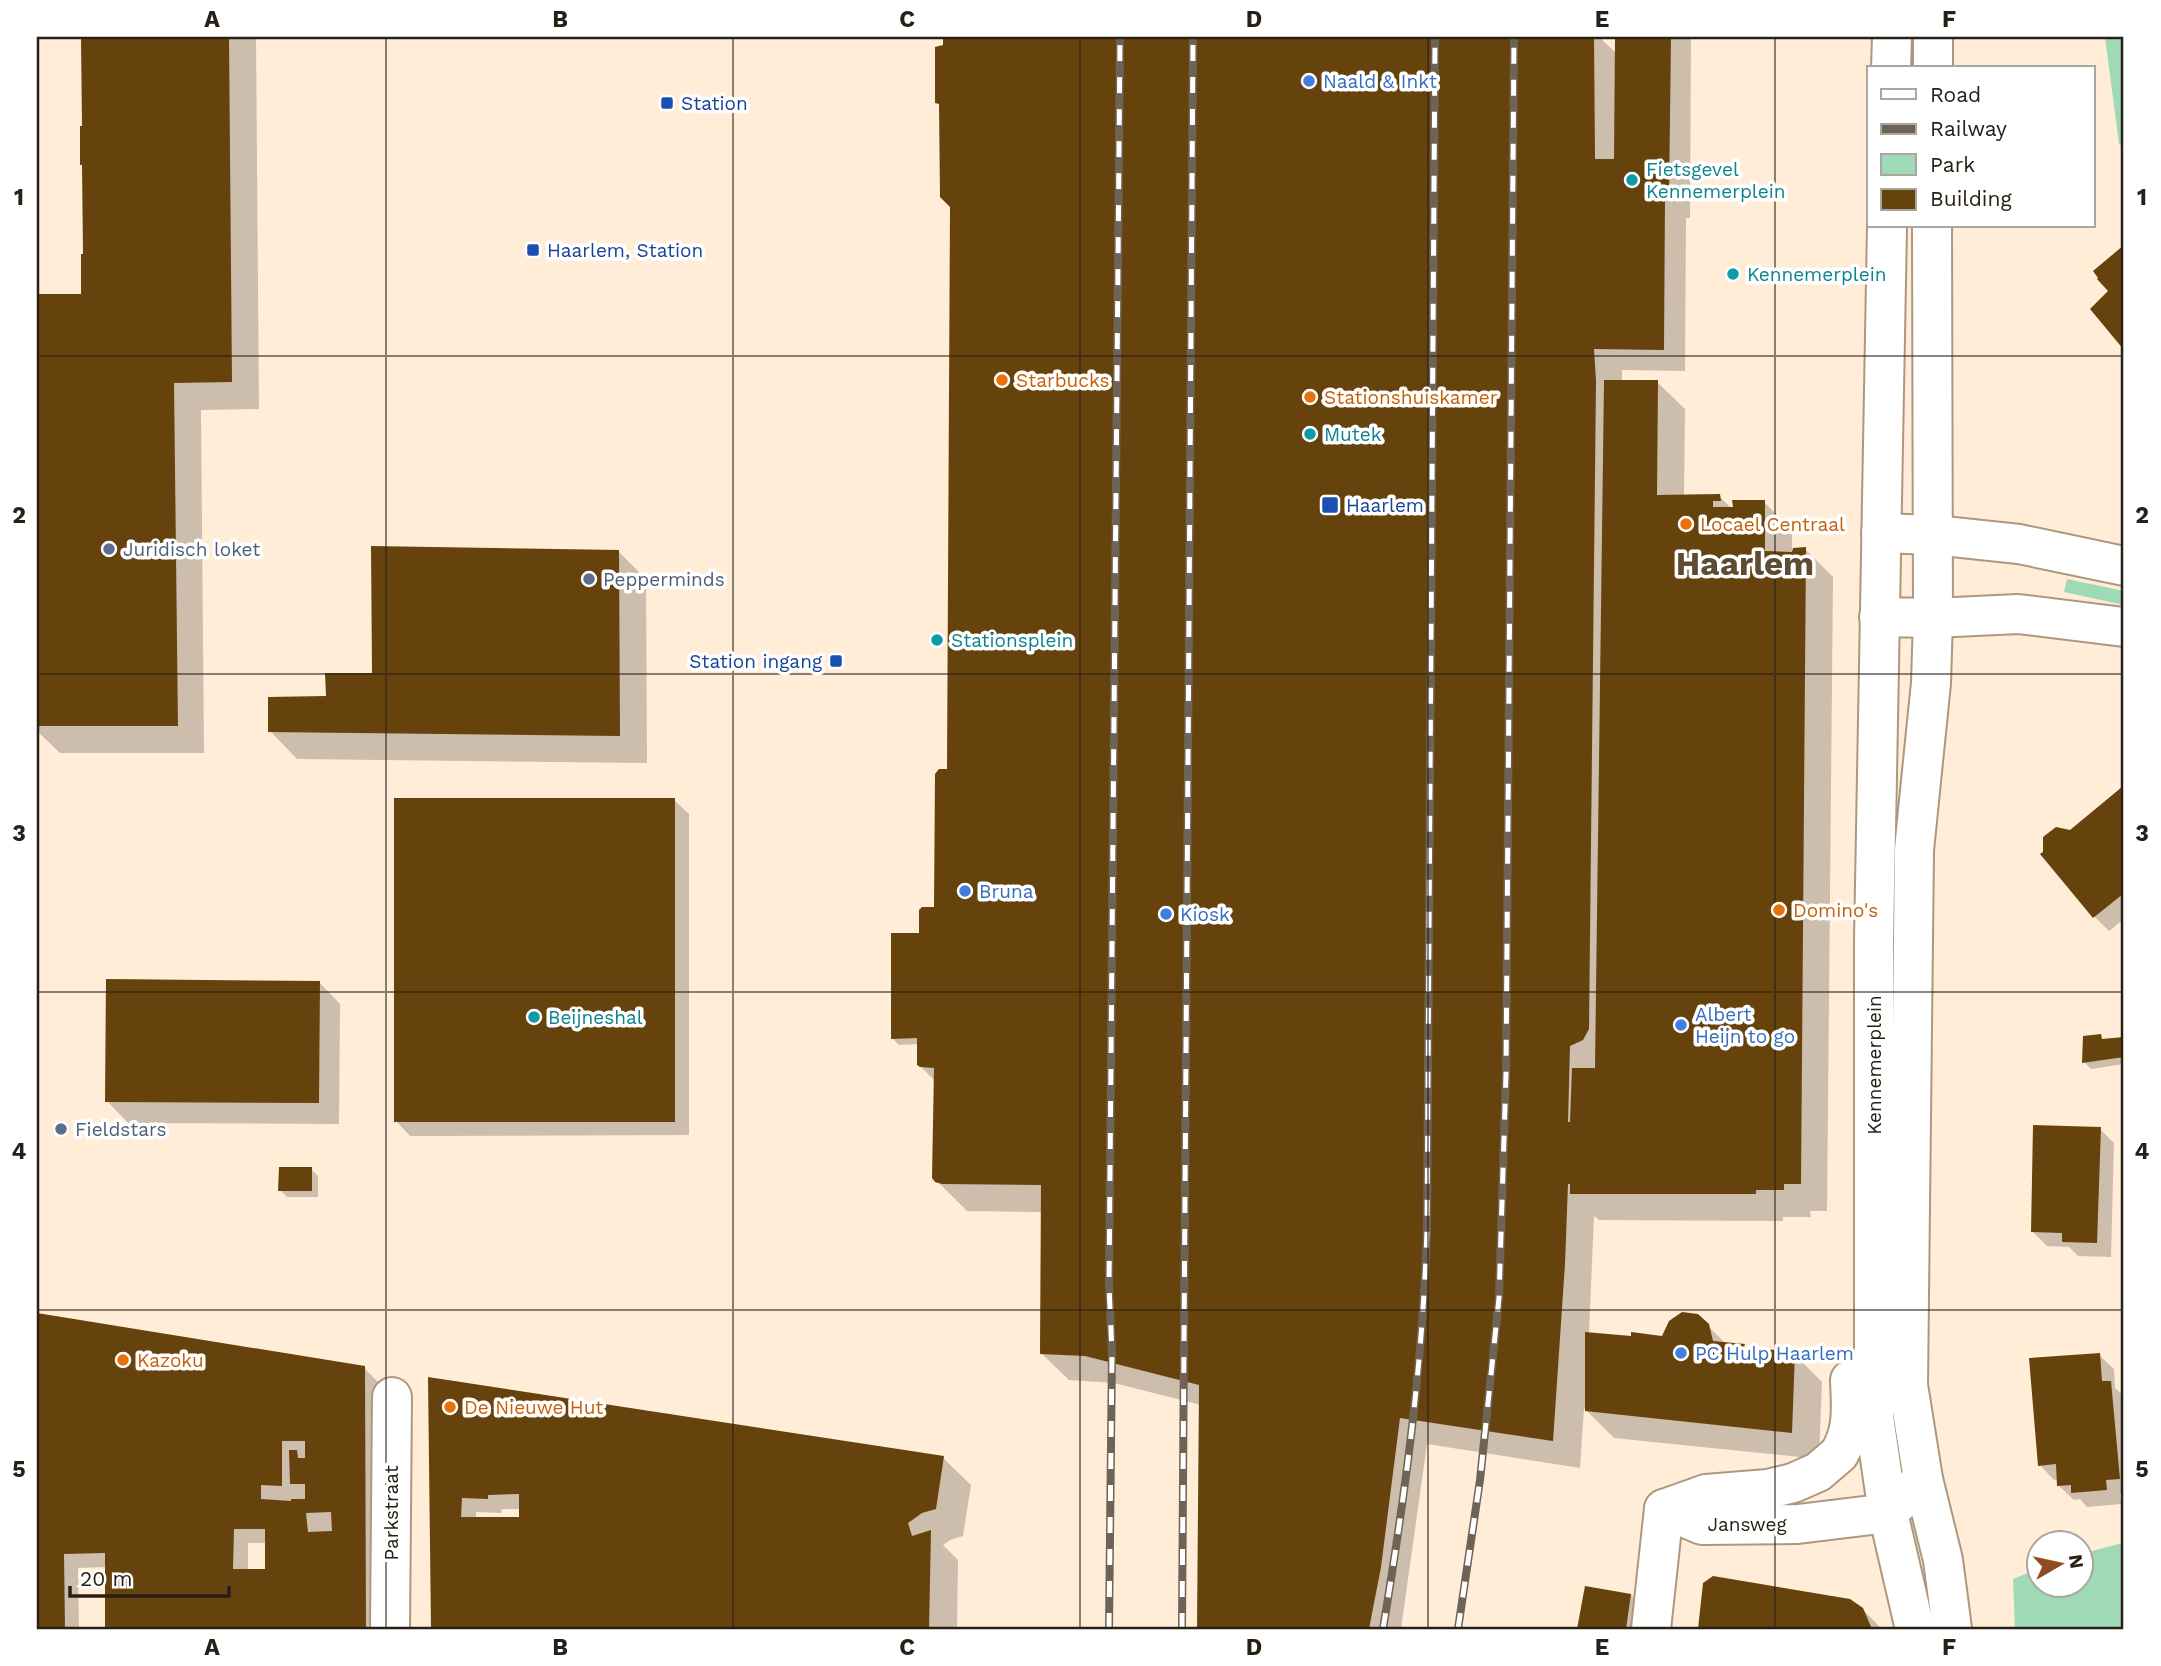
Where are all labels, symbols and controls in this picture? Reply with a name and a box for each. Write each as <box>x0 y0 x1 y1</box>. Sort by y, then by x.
text: A <box>204 6 220 33</box>
text: B <box>552 6 568 33</box>
text: C <box>899 6 915 33</box>
text: D <box>1246 6 1262 33</box>
text: E <box>1595 6 1609 33</box>
text: F <box>1942 6 1956 33</box>
legend <box>1867 66 2094 228</box>
place label: Naald & Inkt <box>1323 70 1437 93</box>
marker: Naald & Inkt <box>1301 73 1317 89</box>
text: Road <box>1930 82 1981 107</box>
place label: Station <box>681 92 748 115</box>
marker: Station <box>659 95 675 111</box>
text: Railway <box>1930 116 2007 141</box>
text: Park <box>1930 152 1975 177</box>
place label: Fietsgevel Kennemerplein <box>1646 158 1785 203</box>
marker: Fietsgevel Kennemerplein <box>1624 172 1640 188</box>
text: 1 <box>14 184 24 211</box>
text: 1 <box>2137 184 2147 211</box>
text: Building <box>1930 186 2012 211</box>
place label: Haarlem, Station <box>547 239 703 262</box>
marker: Haarlem, Station <box>525 242 541 258</box>
place label: Kennemerplein <box>1747 263 1886 286</box>
marker: Kennemerplein <box>1725 266 1741 282</box>
place label: Starbucks <box>1016 369 1110 392</box>
marker: Starbucks <box>994 372 1010 388</box>
place label: Stationshuiskamer <box>1324 386 1498 409</box>
marker: Stationshuiskamer <box>1302 389 1318 405</box>
place label: Mutek <box>1324 423 1382 446</box>
marker: Mutek <box>1302 426 1318 442</box>
place label: Haarlem <box>1346 494 1424 517</box>
marker: Haarlem <box>1320 495 1340 515</box>
text: 2 <box>12 502 26 529</box>
text: 2 <box>2135 502 2149 529</box>
place label: Locael Centraal <box>1700 513 1845 536</box>
marker: Locael Centraal <box>1678 516 1694 532</box>
place label: Juridisch loket <box>123 538 260 561</box>
marker: Juridisch loket <box>101 541 117 557</box>
district label: Haarlem <box>1676 544 1814 583</box>
place label: Pepperminds <box>603 568 725 591</box>
marker: Pepperminds <box>581 571 597 587</box>
place label: Stationsplein <box>951 629 1073 652</box>
marker: Stationsplein <box>929 632 945 648</box>
place label: Station ingang <box>689 650 823 673</box>
marker: Station ingang <box>828 653 844 669</box>
text: 3 <box>12 820 26 847</box>
text: 3 <box>2135 820 2149 847</box>
place label: Bruna <box>979 880 1034 903</box>
marker: Bruna <box>957 883 973 899</box>
place label: Domino's <box>1793 899 1878 922</box>
marker: Domino's <box>1771 902 1787 918</box>
place label: Kiosk <box>1180 903 1230 926</box>
marker: Kiosk <box>1158 906 1174 922</box>
street label: Kennemerplein <box>1863 995 1886 1135</box>
place label: Albert Heijn to go <box>1695 1003 1795 1048</box>
place label: Beijneshal <box>548 1006 643 1029</box>
marker: Beijneshal <box>526 1009 542 1025</box>
marker: Albert Heijn to go <box>1673 1017 1689 1033</box>
place label: Fieldstars <box>75 1118 166 1141</box>
marker: Fieldstars <box>53 1121 69 1137</box>
text: 4 <box>12 1138 27 1165</box>
text: 4 <box>2135 1138 2150 1165</box>
place label: PC Hulp Haarlem <box>1695 1342 1854 1365</box>
marker: PC Hulp Haarlem <box>1673 1345 1689 1361</box>
place label: Kazoku <box>137 1349 204 1372</box>
marker: Kazoku <box>115 1352 131 1368</box>
place label: De Nieuwe Hut <box>464 1396 603 1419</box>
marker: De Nieuwe Hut <box>442 1399 458 1415</box>
text: 5 <box>12 1456 26 1483</box>
text: 5 <box>2135 1456 2149 1483</box>
street label: Parkstraat <box>380 1465 403 1561</box>
street label: Jansweg <box>1707 1513 1787 1536</box>
north arrow <box>2024 1530 2094 1600</box>
text: N <box>2064 1553 2089 1570</box>
scale bar <box>70 1554 229 1598</box>
text: 20 m <box>80 1566 132 1591</box>
text: A <box>204 1634 220 1661</box>
text: B <box>552 1634 568 1661</box>
text: C <box>899 1634 915 1661</box>
text: D <box>1246 1634 1262 1661</box>
text: E <box>1595 1634 1609 1661</box>
text: F <box>1942 1634 1956 1661</box>

